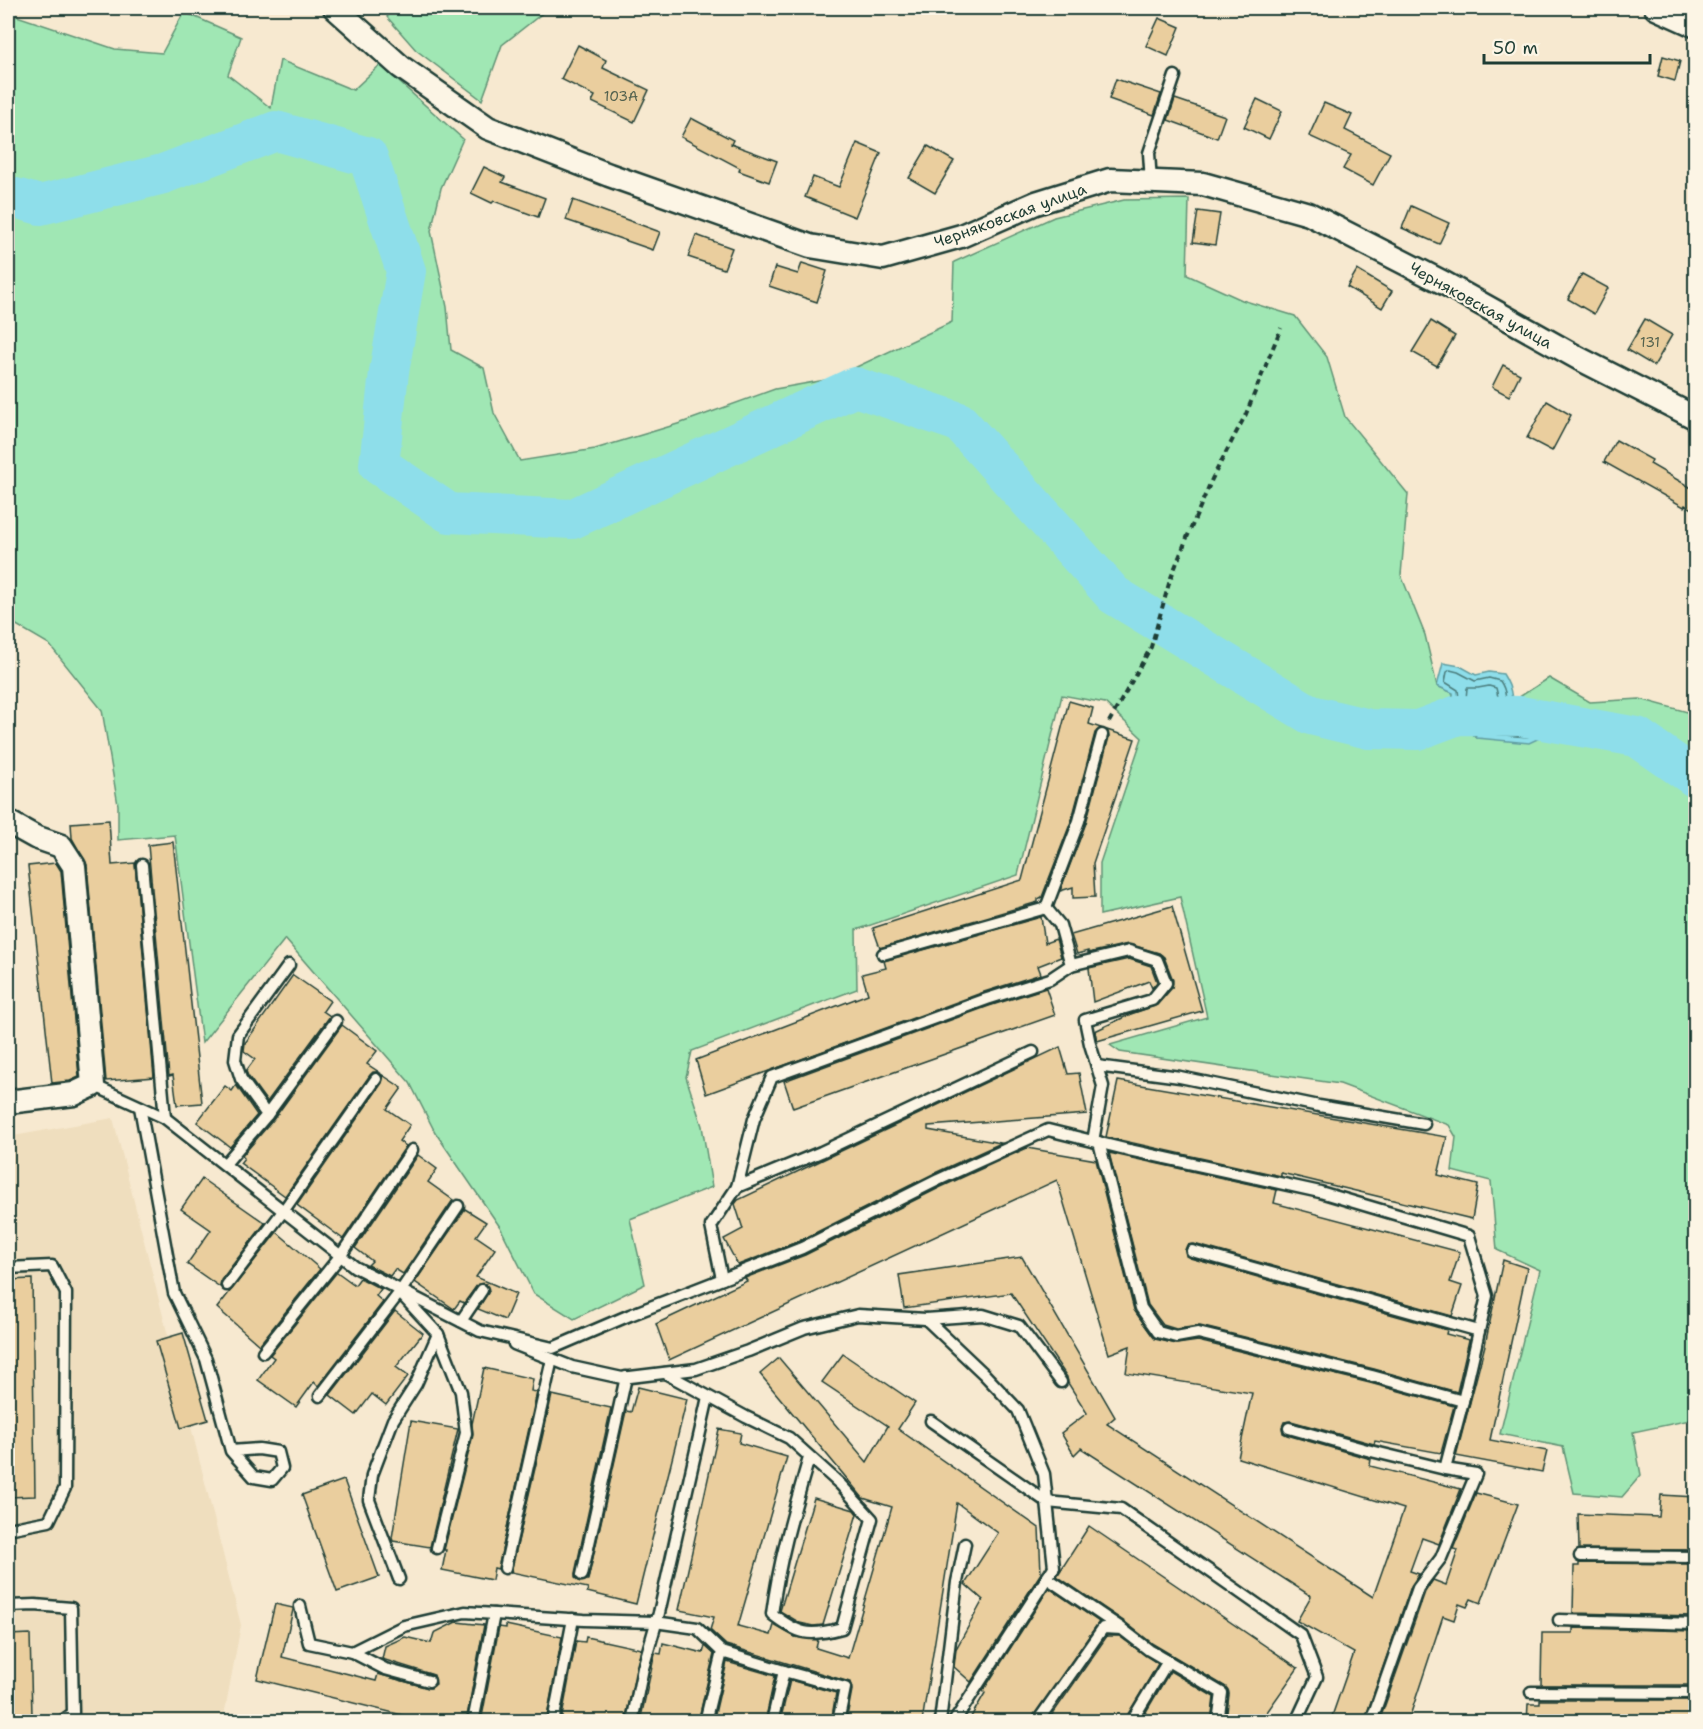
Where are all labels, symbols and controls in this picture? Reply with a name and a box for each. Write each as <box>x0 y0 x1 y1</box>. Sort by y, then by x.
scale bar <box>1484 27 1650 65</box>
text: 50 m <box>1493 36 1538 60</box>
house number: 103А <box>604 87 638 105</box>
street label: Черняковская улица <box>931 178 1089 253</box>
street label: Черняковская улица <box>1405 257 1556 354</box>
house number: 131 <box>1640 333 1660 351</box>

